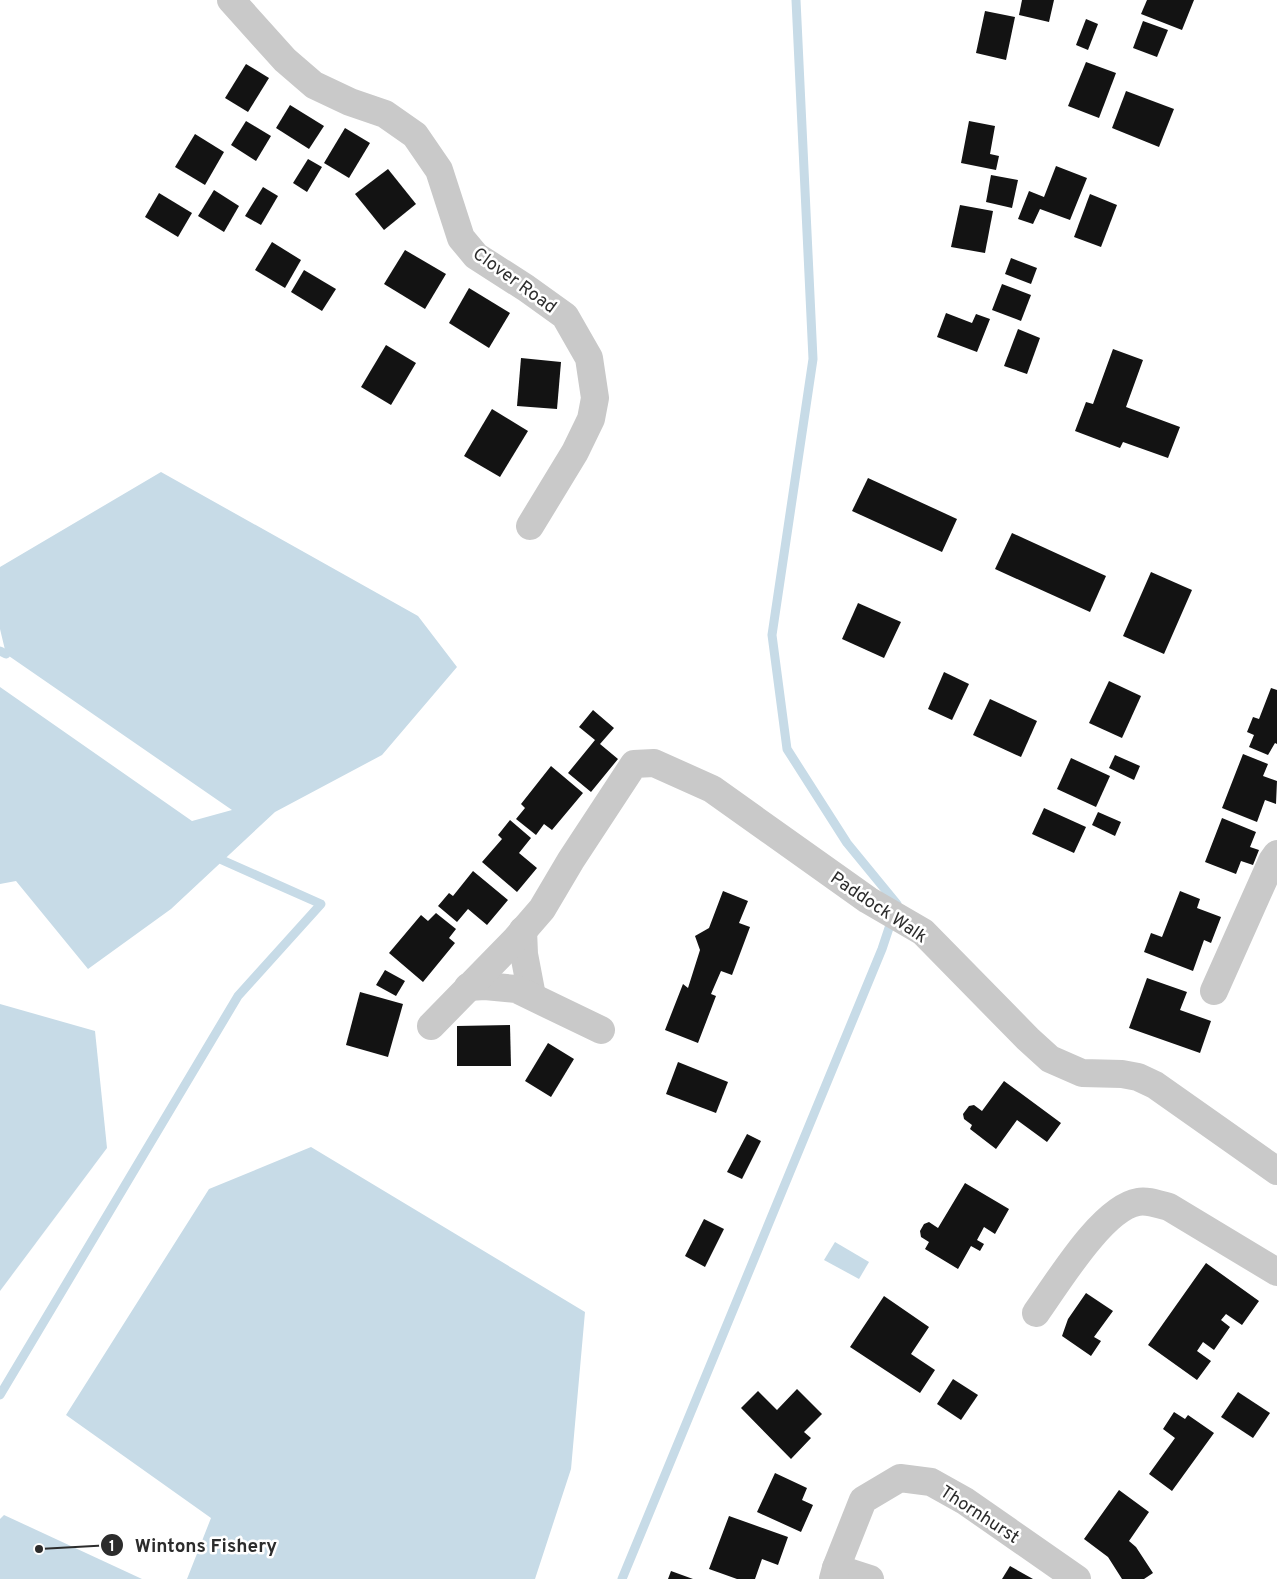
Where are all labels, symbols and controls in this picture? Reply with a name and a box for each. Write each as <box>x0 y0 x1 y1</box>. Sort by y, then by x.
street label: Clover Road <box>468 243 561 319</box>
street label: Paddock Walk <box>825 867 931 949</box>
street label: Thornhurst <box>935 1481 1023 1549</box>
callout: Wintons Fishery <box>100 1528 287 1562</box>
text: Wintons Fishery <box>135 1535 277 1559</box>
text: 1 <box>109 1538 115 1557</box>

